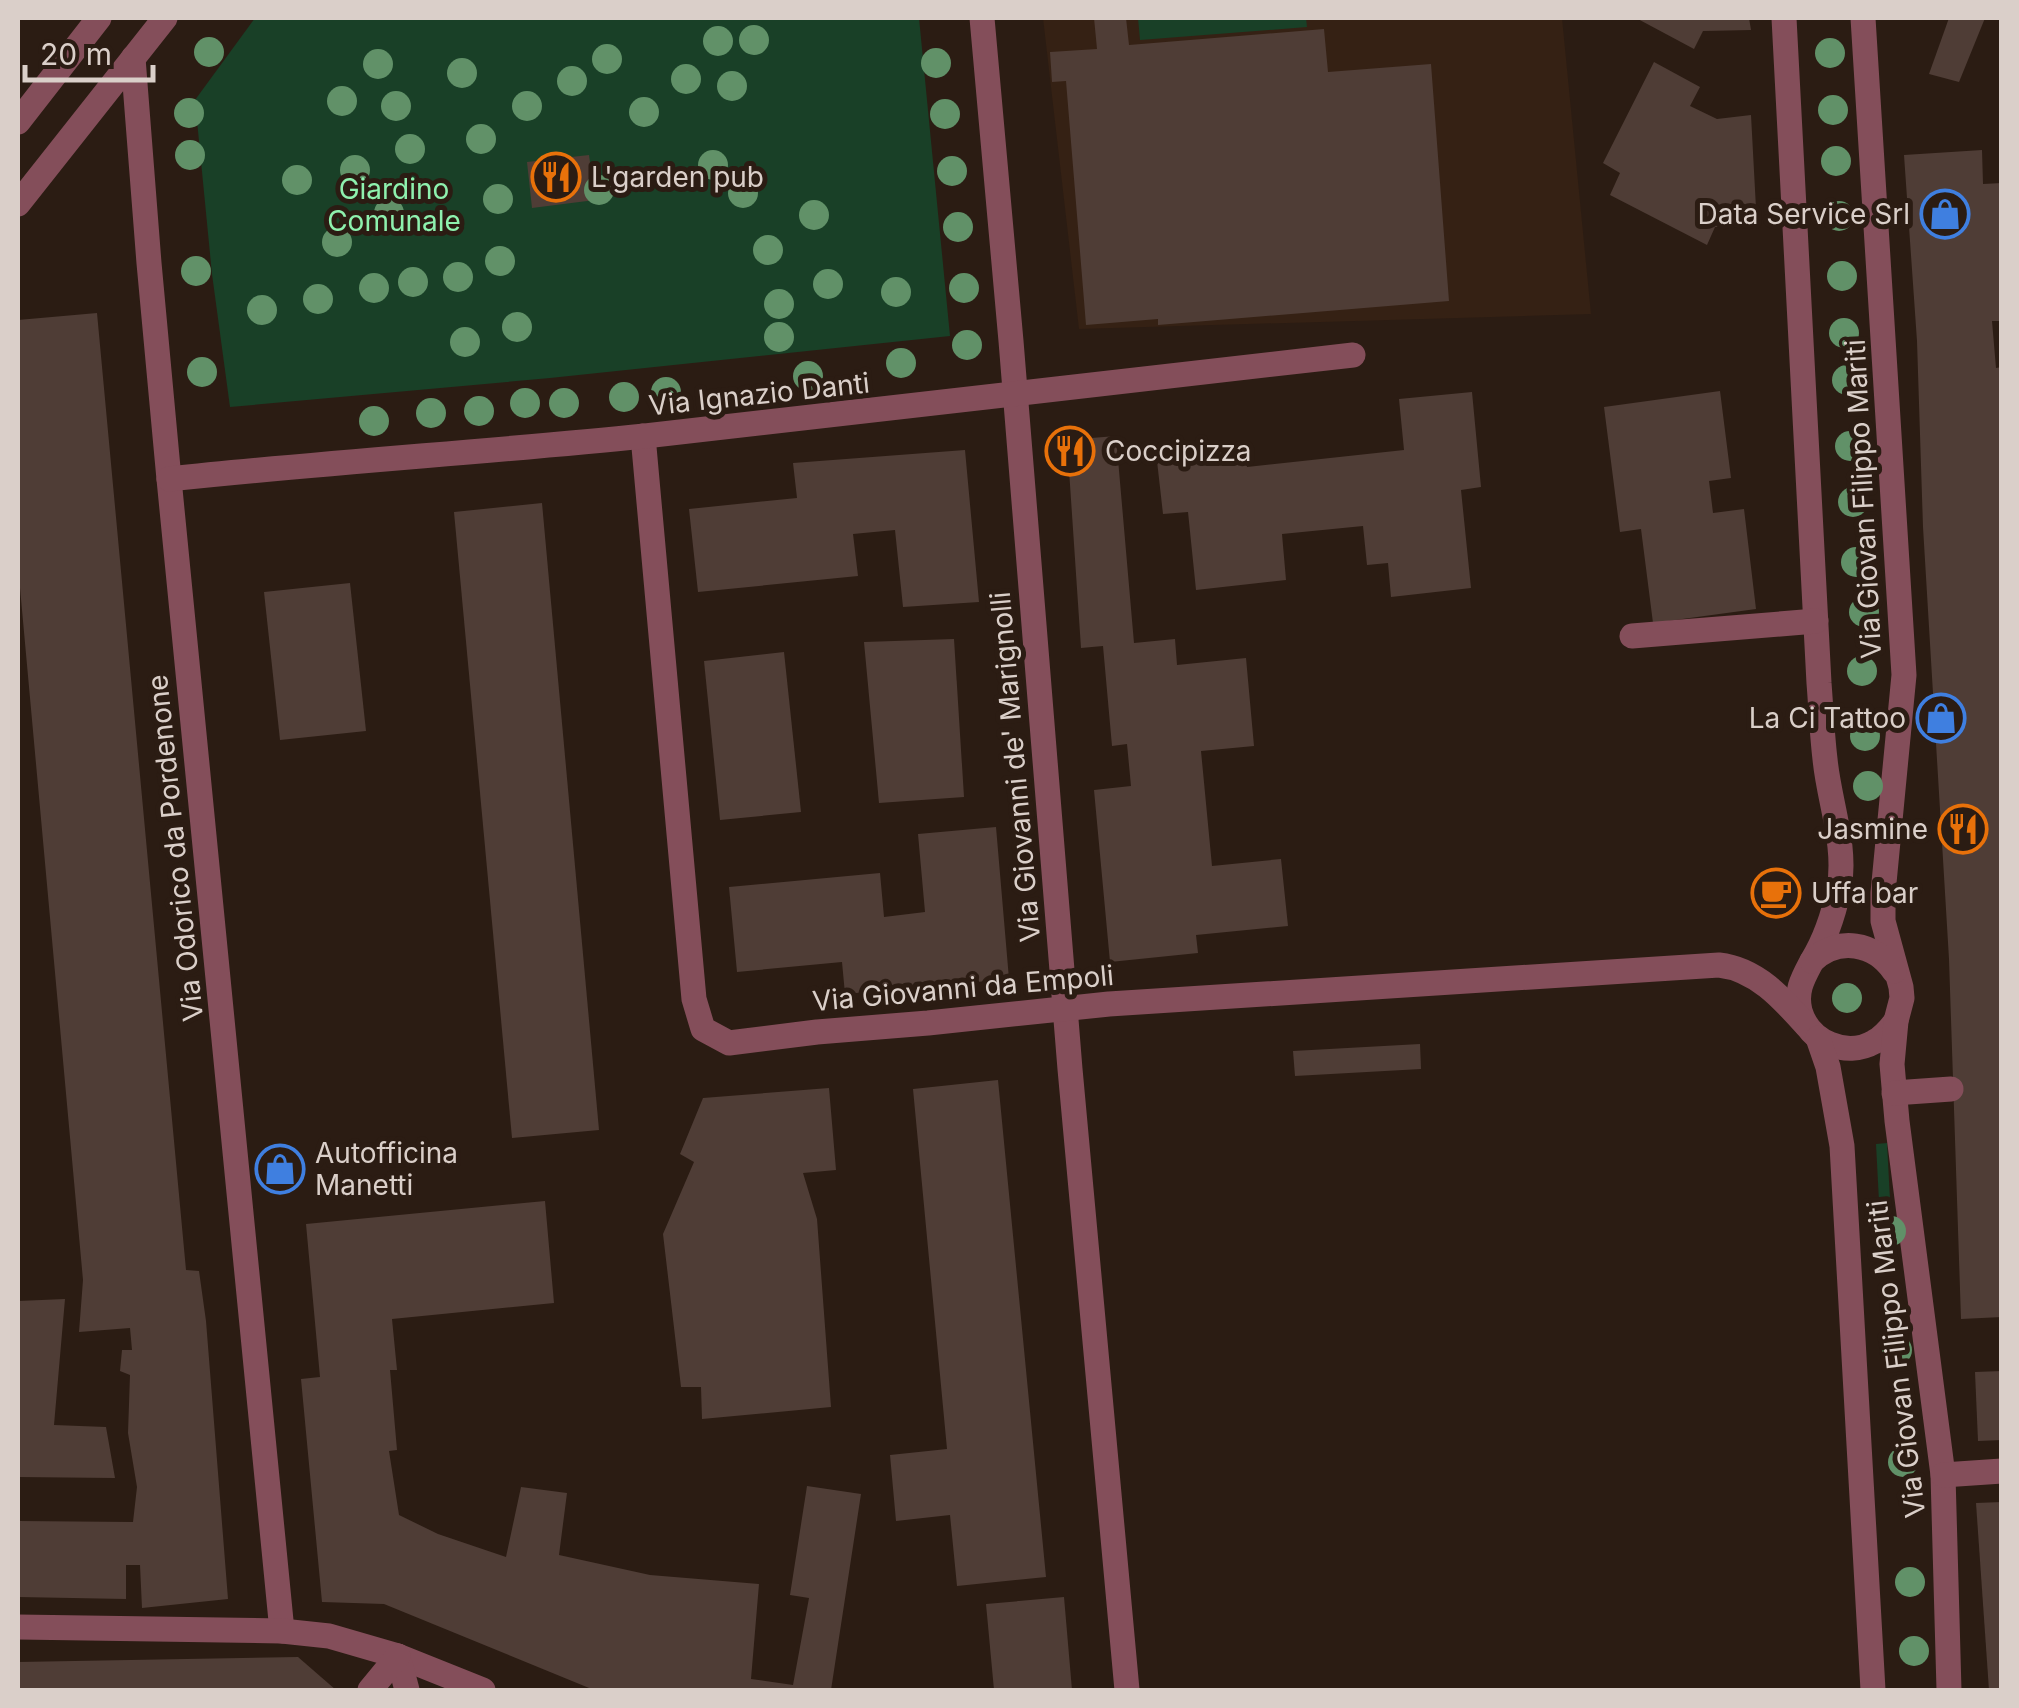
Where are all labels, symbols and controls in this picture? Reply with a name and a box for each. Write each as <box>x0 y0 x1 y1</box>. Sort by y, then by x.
scale bar <box>25 20 152 82</box>
text: 20 m <box>40 36 112 72</box>
restaurant icon: L'garden pub <box>530 151 582 203</box>
place label: L'garden pub <box>591 160 764 194</box>
park label: Giardino Comunale <box>327 172 461 238</box>
shop icon: Data Service Srl <box>1919 188 1971 240</box>
place label: Data Service Srl <box>1697 197 1910 231</box>
street label: Via Giovan Filippo Mariti <box>1838 338 1888 660</box>
street label: Via Ignazio Danti <box>647 365 871 423</box>
restaurant icon: Coccipizza <box>1044 425 1096 477</box>
place label: Coccipizza <box>1105 434 1252 468</box>
street label: Via Giovanni de' Marignolli <box>983 590 1047 944</box>
street label: Via Odorico da Pordenone <box>140 673 210 1023</box>
shop icon: La Ci Tattoo <box>1915 692 1967 744</box>
place label: La Ci Tattoo <box>1749 701 1906 735</box>
restaurant icon: Jasmine <box>1937 803 1989 855</box>
place label: Jasmine <box>1817 812 1928 846</box>
cafe icon: Uffa bar <box>1750 867 1802 919</box>
place label: Uffa bar <box>1811 876 1918 910</box>
street label: Via Giovanni da Empoli <box>811 958 1115 1018</box>
place label: Autofficina Manetti <box>315 1136 458 1202</box>
shop icon: Autofficina Manetti <box>254 1143 306 1195</box>
street label: Via Giovan Filippo Mariti <box>1860 1198 1932 1520</box>

